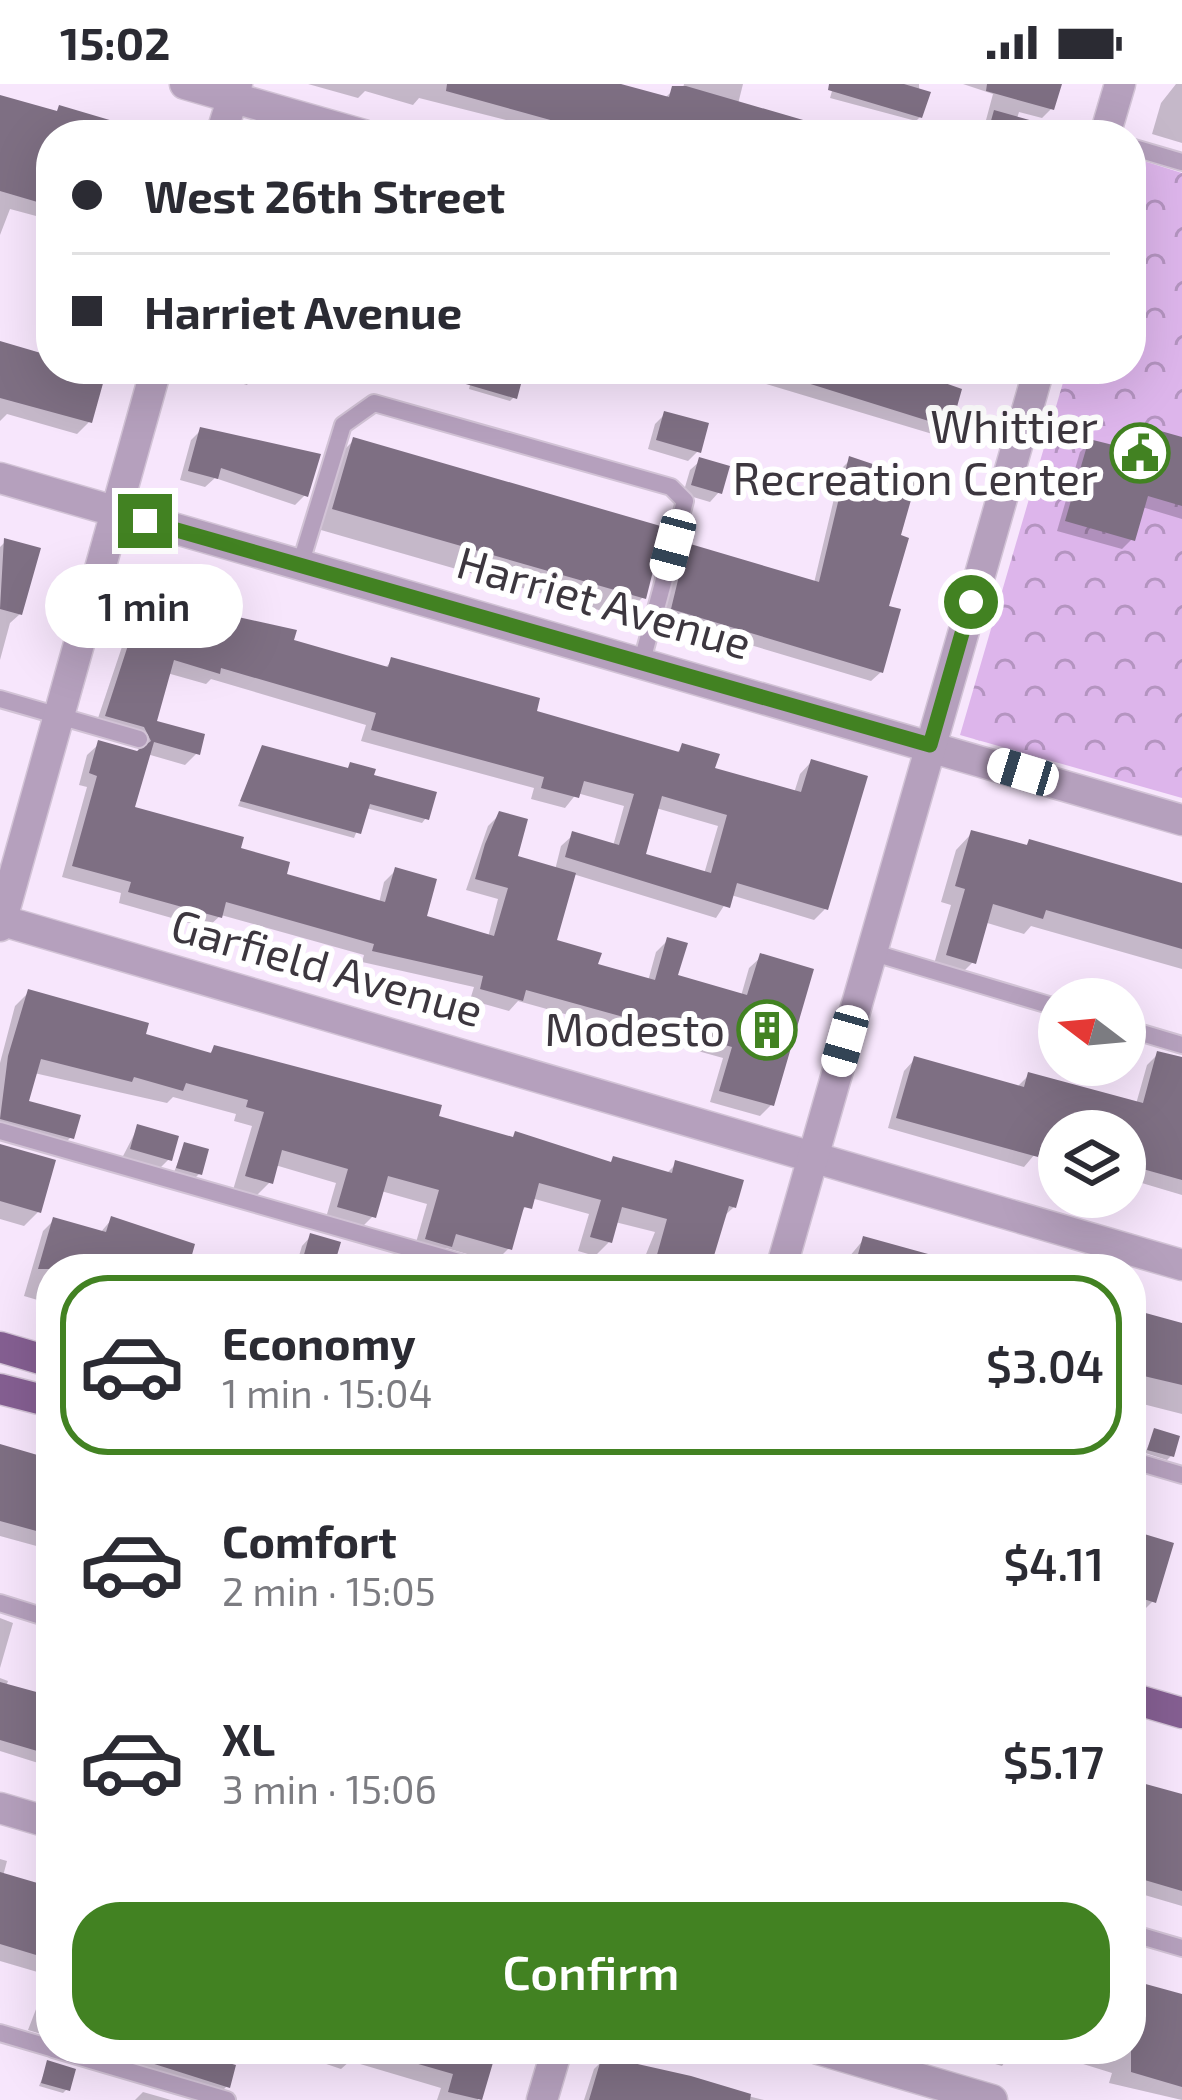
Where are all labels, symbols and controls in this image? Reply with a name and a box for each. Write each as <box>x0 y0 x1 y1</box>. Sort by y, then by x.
text: 15:02 <box>60 15 170 69</box>
text: West 26th Street <box>144 168 505 222</box>
text: Harriet Avenue <box>144 284 462 338</box>
place label: Whittier Recreation Center <box>733 398 1098 504</box>
public building icon: Whittier Recreation Center <box>1109 422 1171 484</box>
route end <box>118 494 172 548</box>
car <box>646 506 700 584</box>
street label: Harriet Avenue <box>451 533 758 669</box>
callout: 1 min <box>46 563 244 647</box>
route start <box>944 575 998 629</box>
text: 1 min <box>98 582 190 629</box>
car <box>983 744 1063 800</box>
street label: Garfield Avenue <box>166 896 489 1036</box>
north arrow <box>1038 978 1146 1086</box>
map controls <box>1038 978 1146 1218</box>
building icon: Modesto <box>736 999 798 1061</box>
place label: Modesto <box>544 1001 725 1055</box>
car <box>818 1001 872 1081</box>
button: layers <box>1038 1110 1146 1218</box>
icon: car <box>78 1311 186 1419</box>
text: Economy <box>222 1315 416 1369</box>
text: $3.04 <box>986 1338 1104 1392</box>
text: 1 min · 15:04 <box>222 1369 432 1416</box>
icon: car <box>78 1509 186 1617</box>
text: Comfort <box>222 1513 397 1567</box>
text: $4.11 <box>1004 1536 1104 1590</box>
text: 2 min · 15:05 <box>222 1567 436 1614</box>
icon: car <box>78 1707 186 1815</box>
text: XL <box>222 1711 275 1765</box>
text: $5.17 <box>1003 1734 1104 1788</box>
text: 3 min · 15:06 <box>222 1765 437 1812</box>
button: Confirm <box>72 1902 1110 2040</box>

